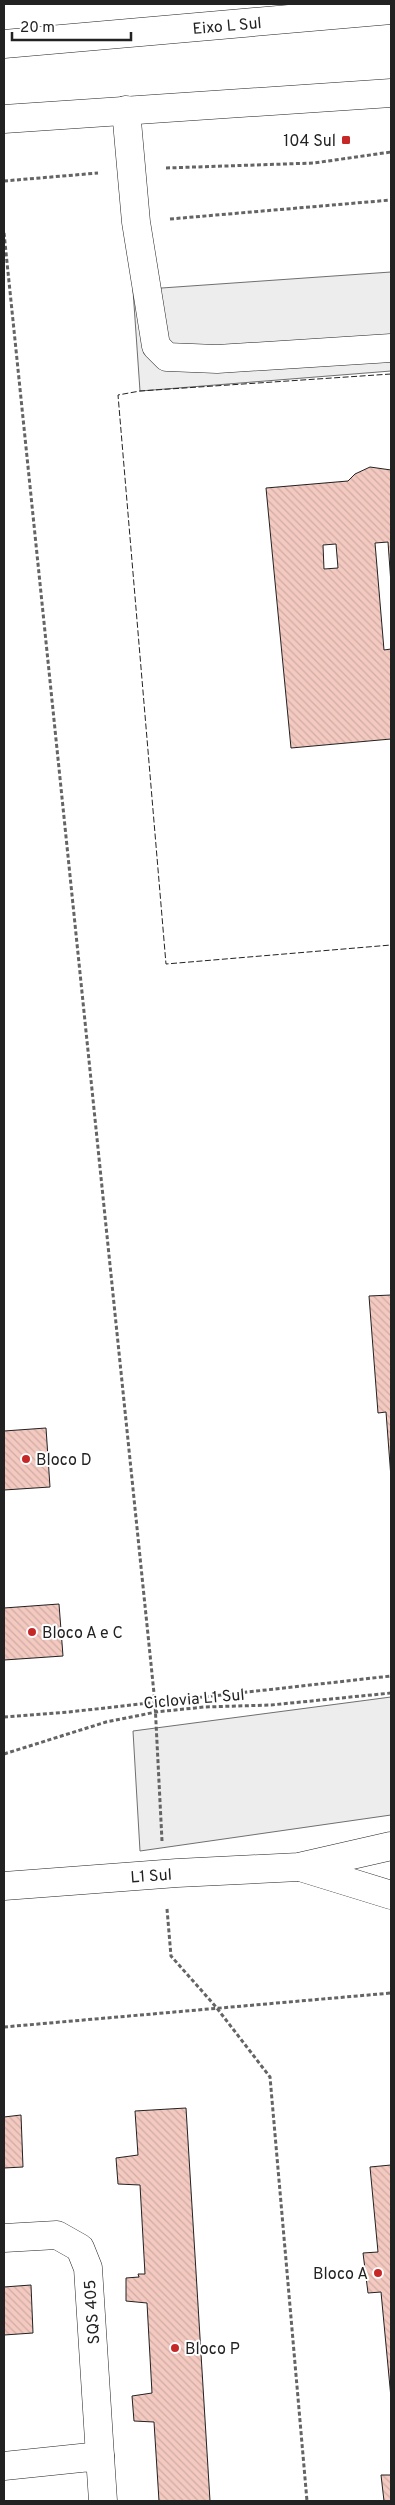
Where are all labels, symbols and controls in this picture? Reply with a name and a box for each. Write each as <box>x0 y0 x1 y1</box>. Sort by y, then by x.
scale bar <box>12 10 131 42</box>
street label: Eixo L Sul <box>192 14 263 40</box>
text: 20 m <box>20 19 55 38</box>
place label: 104 Sul <box>283 132 336 152</box>
marker: 104 Sul <box>340 134 352 146</box>
place label: Bloco D <box>36 1451 92 1471</box>
marker: Bloco D <box>20 1453 32 1465</box>
place label: Bloco A e C <box>42 1624 123 1644</box>
marker: Bloco A e C <box>26 1626 38 1638</box>
street label: Ciclovia L1 Sul <box>143 1686 246 1714</box>
street label: L1 Sul <box>130 1866 173 1888</box>
place label: Bloco A <box>313 2265 368 2285</box>
marker: Bloco A <box>372 2267 384 2279</box>
street label: SQS 405 <box>81 2279 105 2345</box>
place label: Bloco P <box>185 2340 240 2360</box>
marker: Bloco P <box>169 2342 181 2354</box>

